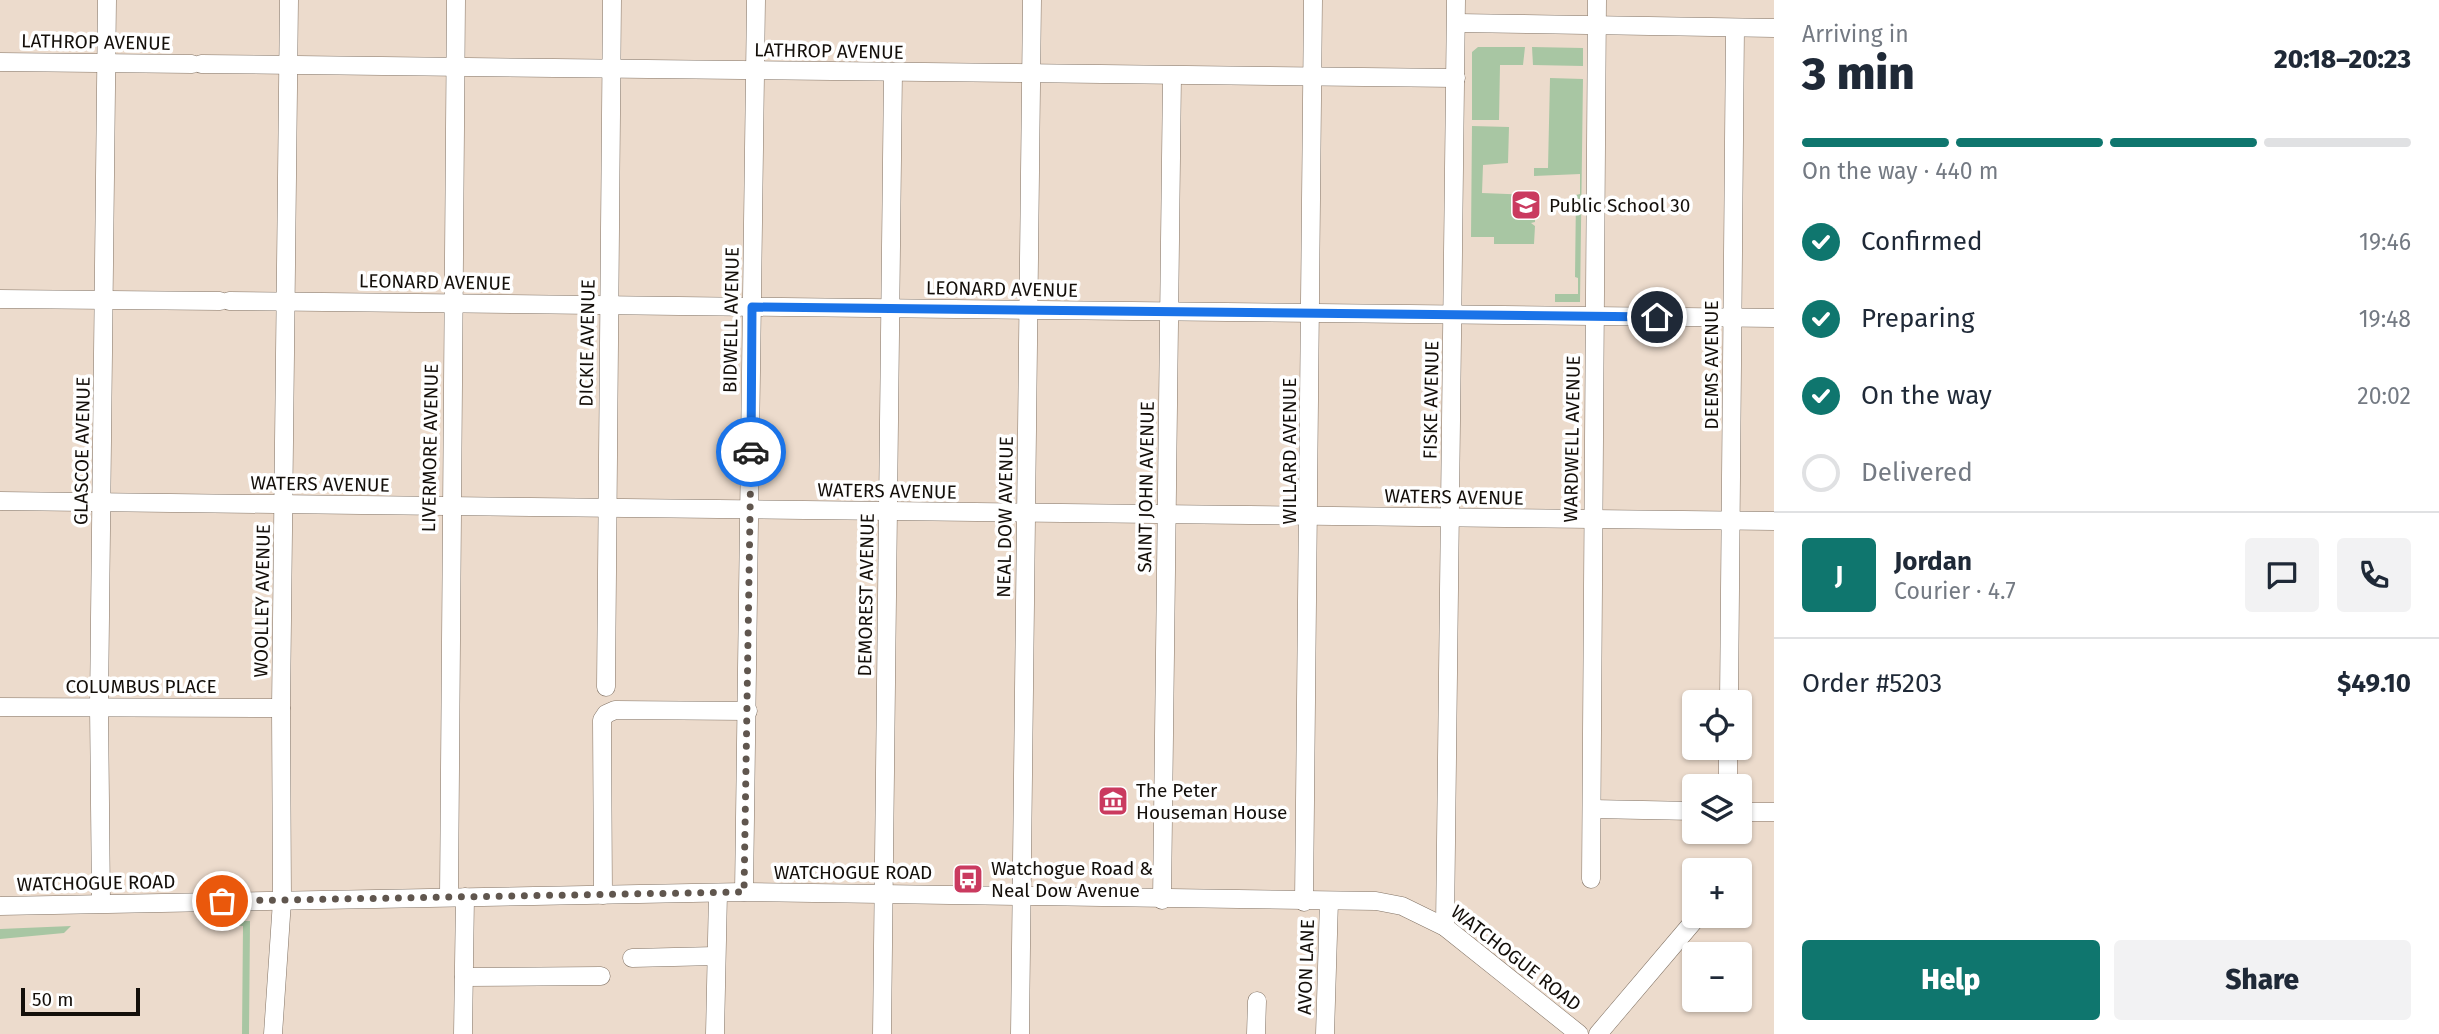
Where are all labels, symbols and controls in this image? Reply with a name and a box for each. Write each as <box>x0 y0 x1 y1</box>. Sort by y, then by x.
text: Arriving in <box>1802 20 1909 48</box>
street label: LATHROP AVENUE <box>21 29 171 55</box>
street label: LATHROP AVENUE <box>754 38 904 64</box>
text: 20:18–20:23 <box>2274 44 2411 75</box>
text: 3 min <box>1802 46 1915 101</box>
text: On the way · 440 m <box>1802 157 1998 185</box>
school or university icon: Public School 30 <box>1509 188 1543 222</box>
place label: Public School 30 <box>1549 194 1690 217</box>
icon: check <box>1802 223 1840 261</box>
text: Confirmed <box>1861 226 1982 257</box>
text: 19:46 <box>2359 228 2411 256</box>
street label: BIDWELL AVENUE <box>718 247 744 393</box>
street label: LEONARD AVENUE <box>359 269 511 295</box>
street label: LEONARD AVENUE <box>926 276 1078 302</box>
street label: DICKIE AVENUE <box>574 279 600 407</box>
pin <box>1627 287 1687 347</box>
icon: home <box>1638 298 1676 336</box>
street label: DEEMS AVENUE <box>1700 300 1723 430</box>
icon: check <box>1802 300 1840 338</box>
text: Preparing <box>1861 303 1974 334</box>
text: 19:48 <box>2359 305 2411 333</box>
street label: FISKE AVENUE <box>1418 340 1444 460</box>
street label: WARDWELL AVENUE <box>1559 355 1585 523</box>
street label: LIVERMORE AVENUE <box>417 363 443 533</box>
street label: GLASCOE AVENUE <box>69 377 95 525</box>
icon: check <box>1802 377 1840 415</box>
street label: WILLARD AVENUE <box>1278 378 1301 524</box>
text: On the way <box>1861 380 1992 411</box>
text: 20:02 <box>2357 382 2411 410</box>
street label: SAINT JOHN AVENUE <box>1133 401 1159 573</box>
courier <box>716 417 786 487</box>
icon: car <box>732 433 770 471</box>
street label: NEAL DOW AVENUE <box>992 436 1018 598</box>
text: Delivered <box>1861 457 1973 488</box>
street label: WATERS AVENUE <box>250 471 390 497</box>
street label: WATERS AVENUE <box>817 478 957 504</box>
street label: WATERS AVENUE <box>1384 484 1524 510</box>
street label: DEMOREST AVENUE <box>853 513 879 677</box>
street label: WOOLLEY AVENUE <box>249 524 275 678</box>
button: chat <box>2245 538 2319 612</box>
button: phone <box>2337 538 2411 612</box>
text: Jordan <box>1894 546 1972 577</box>
text: J <box>1835 560 1843 591</box>
text: Courier · 4.7 <box>1894 577 2016 605</box>
text: Order #5203 <box>1802 668 1942 699</box>
text: $49.10 <box>2337 668 2411 699</box>
street label: COLUMBUS PLACE <box>65 675 217 698</box>
map controls <box>1682 690 1752 1012</box>
button: locate <box>1682 690 1752 760</box>
button: layers <box>1682 774 1752 844</box>
place label: The Peter Houseman House <box>1136 779 1287 824</box>
museum icon: The Peter Houseman House <box>1096 784 1130 818</box>
place label: Watchogue Road & Neal Dow Avenue <box>991 857 1153 902</box>
button: + <box>1682 858 1752 928</box>
street label: WATCHOGUE ROAD <box>774 861 932 884</box>
bus stop icon: Watchogue Road & Neal Dow Avenue <box>951 862 985 896</box>
street label: WATCHOGUE ROAD <box>16 870 176 896</box>
pin <box>192 871 252 931</box>
icon: bag <box>203 882 241 920</box>
street label: WATCHOGUE ROAD <box>1446 900 1586 1016</box>
street label: AVON LANE <box>1293 919 1319 1015</box>
button: Help <box>1802 940 2100 1020</box>
button: Share <box>2114 940 2411 1020</box>
button: − <box>1682 942 1752 1012</box>
scale bar <box>21 985 140 1017</box>
text: 50 m <box>32 988 73 1011</box>

